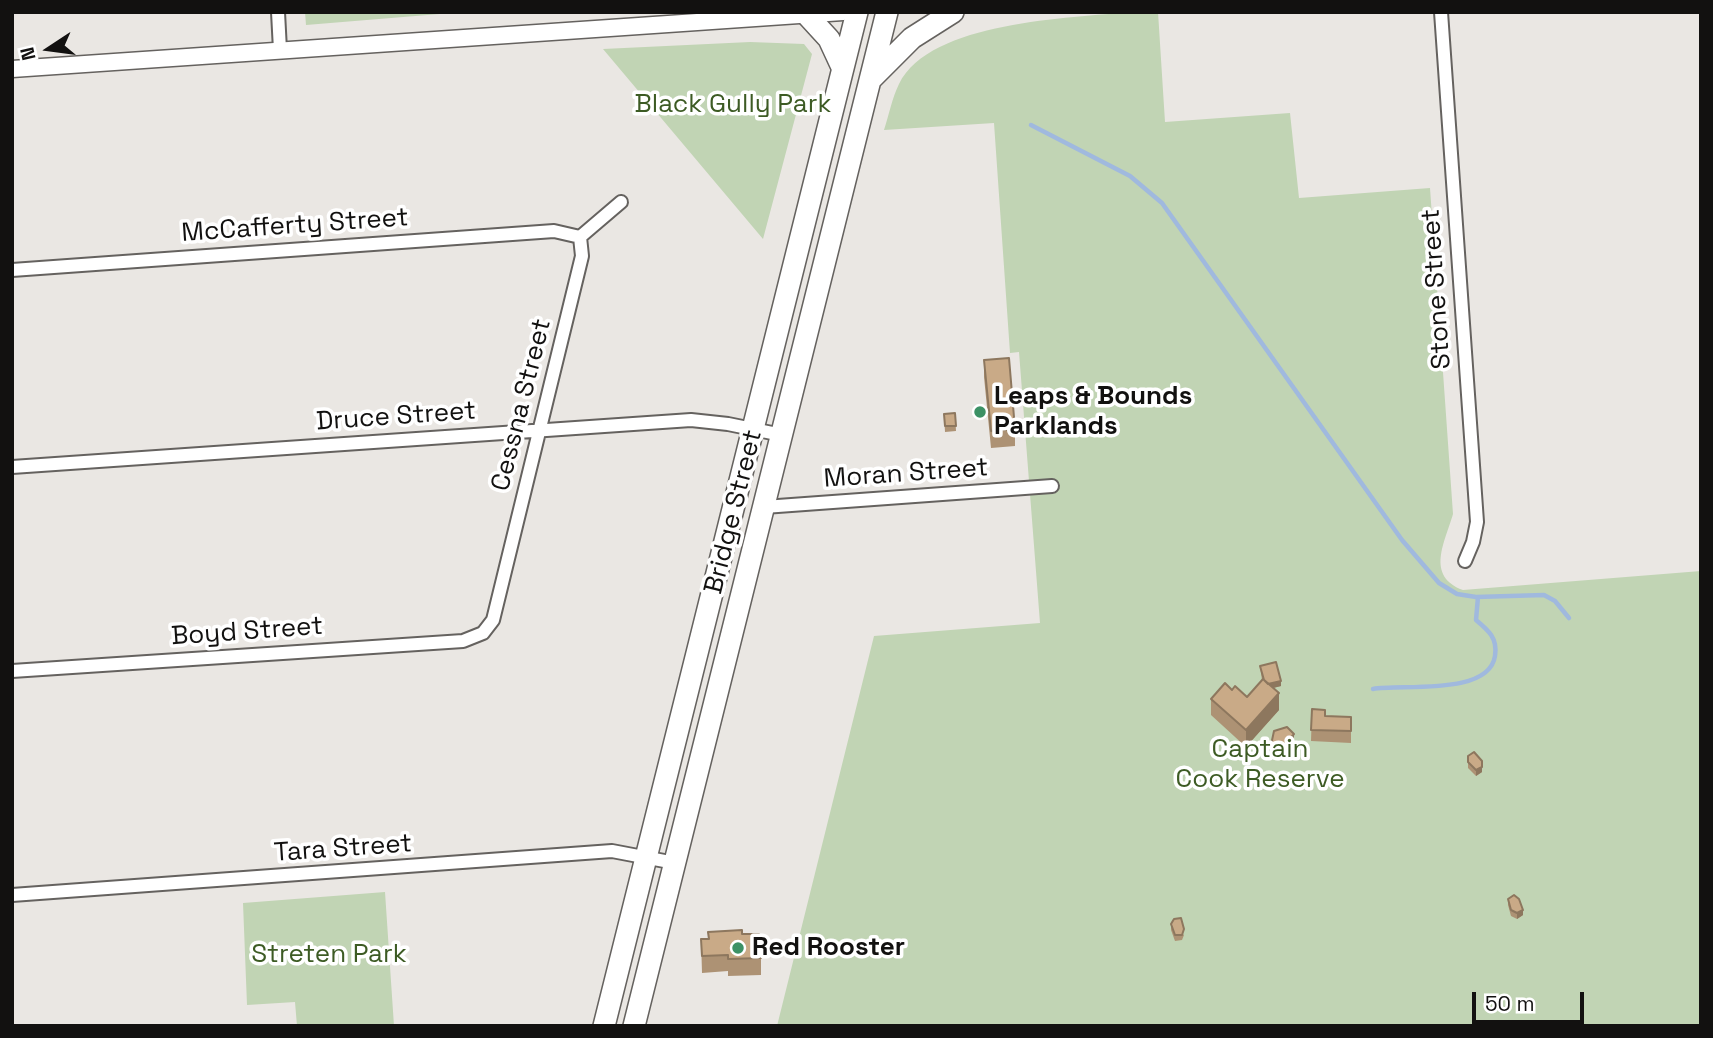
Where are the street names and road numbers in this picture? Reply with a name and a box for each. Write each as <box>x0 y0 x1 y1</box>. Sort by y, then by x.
street label: McCafferty Street <box>181 203 409 249</box>
street label: Stone Street <box>1416 208 1458 370</box>
street label: Cessna Street <box>486 316 558 494</box>
street label: Druce Street <box>315 396 477 438</box>
street label: Bridge Street <box>699 427 769 597</box>
street label: Moran Street <box>823 453 989 495</box>
street label: Boyd Street <box>170 611 324 653</box>
street label: Tara Street <box>273 829 413 869</box>

